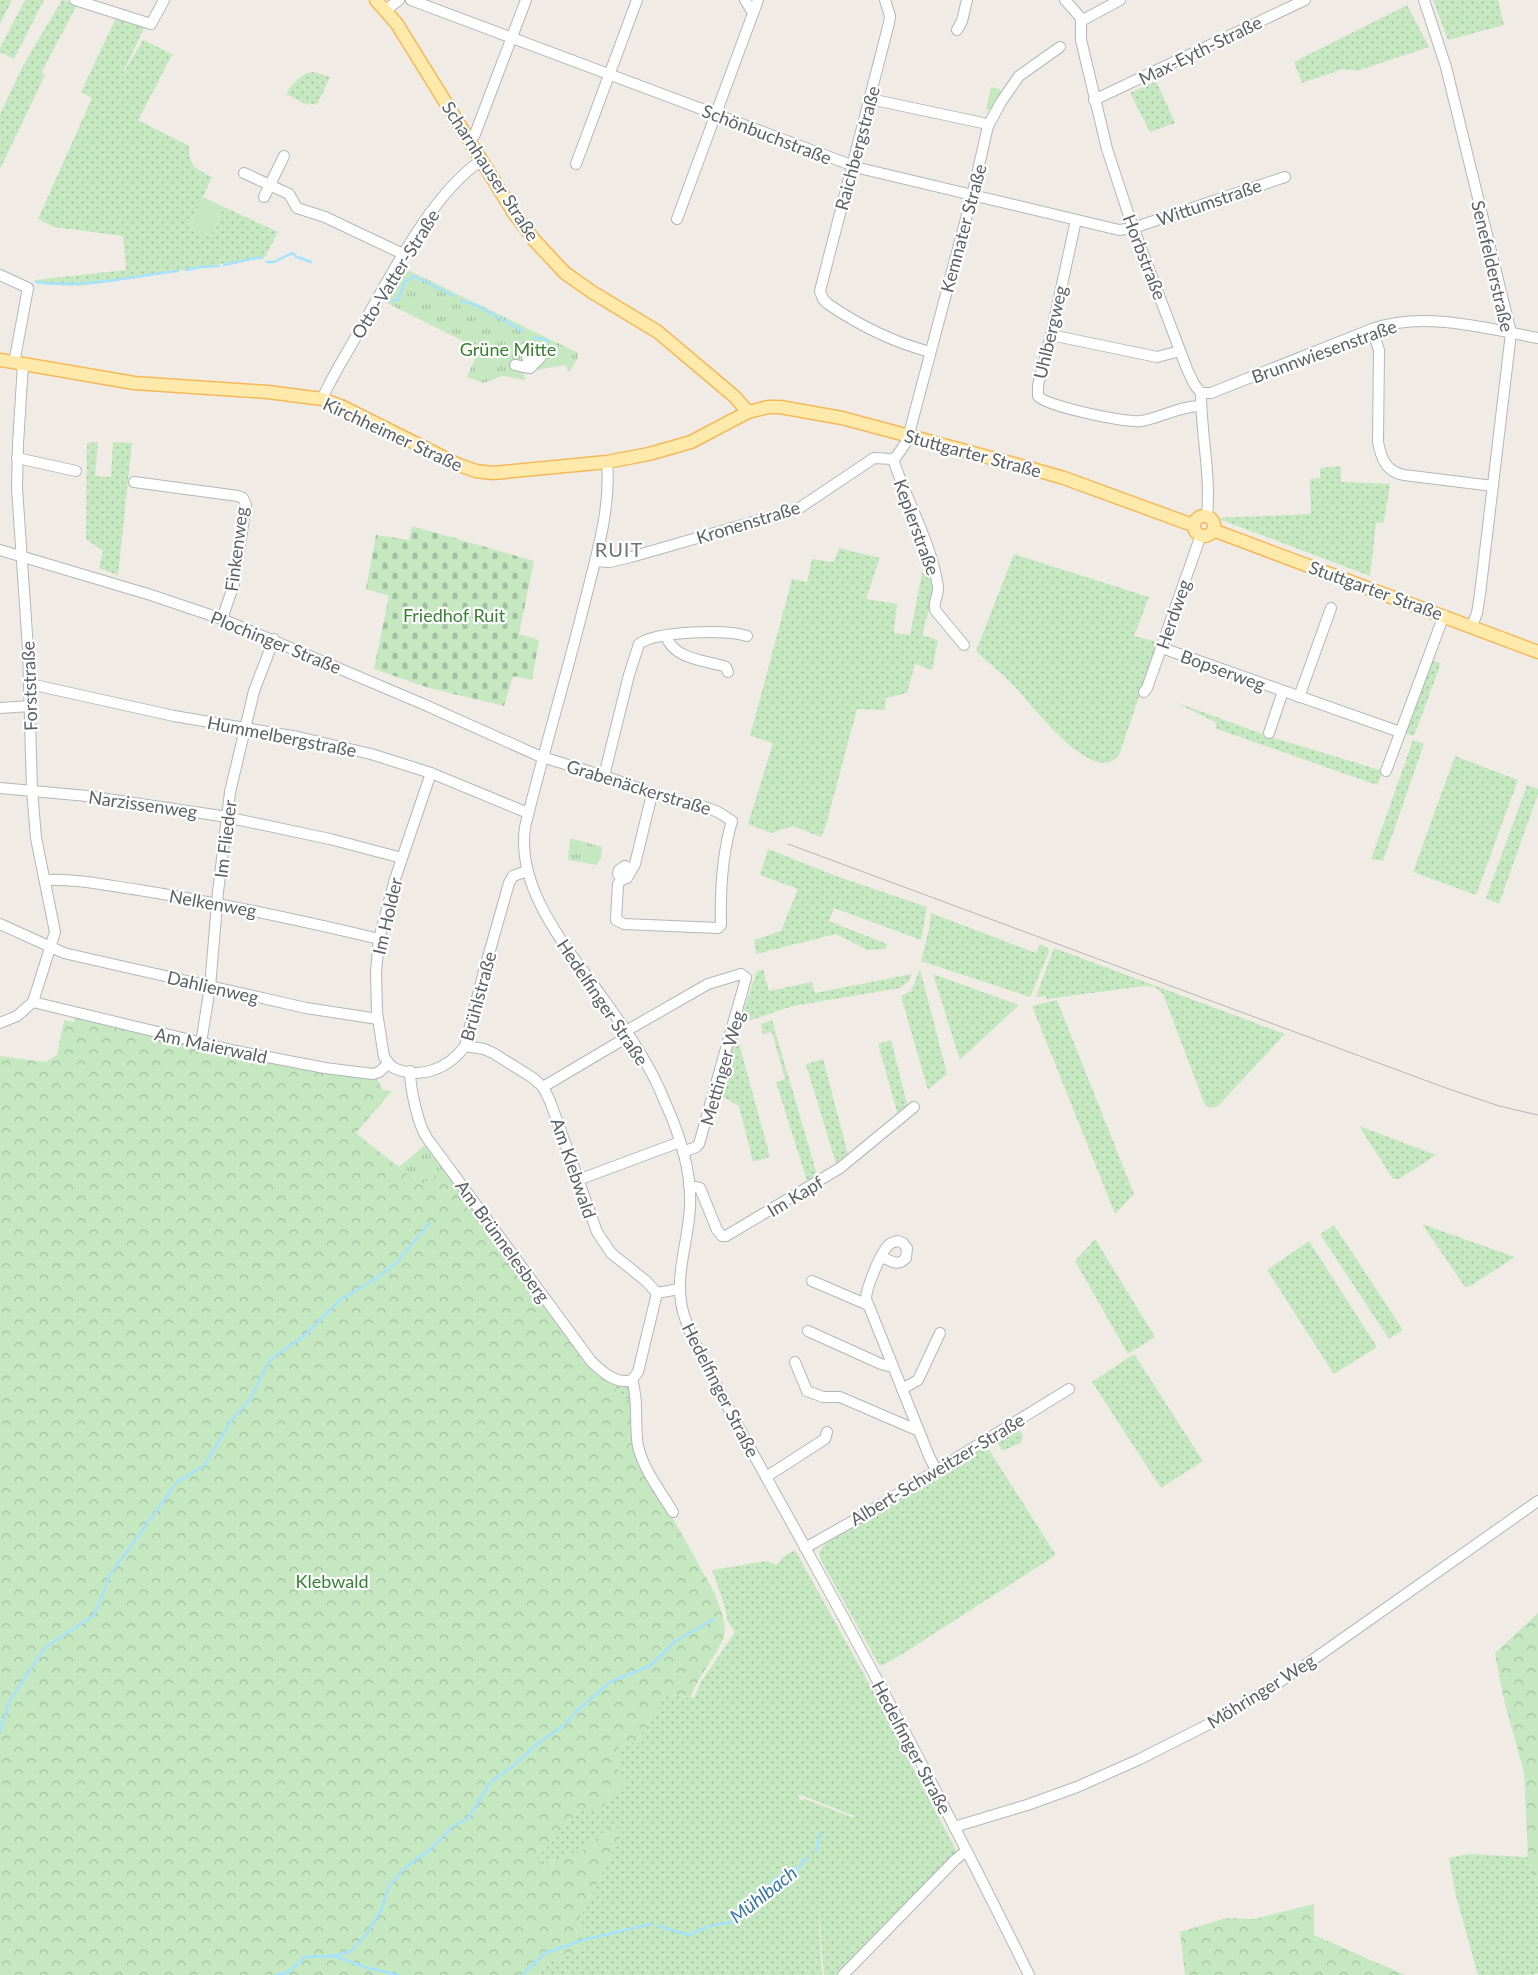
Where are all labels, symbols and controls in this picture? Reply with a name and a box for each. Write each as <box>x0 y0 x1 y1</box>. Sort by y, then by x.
street label: Max-Eyth-Straße <box>1135 11 1265 89</box>
street label: Raichbergstraße <box>830 83 884 213</box>
street label: Scharnhauser Straße <box>438 97 544 245</box>
street label: Schönbuchstraße <box>699 99 835 169</box>
street label: Kemnater Straße <box>935 161 991 295</box>
street label: Wittumstraße <box>1154 174 1264 230</box>
street label: Senefelderstraße <box>1467 198 1519 334</box>
street label: Otto-Vatter-Straße <box>346 205 444 343</box>
street label: Horbstraße <box>1119 211 1171 303</box>
street label: Uhlbergweg <box>1029 283 1071 381</box>
street label: Brunnwiesenstraße <box>1248 315 1400 387</box>
park label: Grüne Mitte <box>460 338 556 360</box>
street label: Kirchheimer Straße <box>320 392 466 476</box>
street label: Stuttgarter Straße <box>902 424 1044 482</box>
street label: Keplerstraße <box>889 476 945 578</box>
street label: Kronenstraße <box>693 496 803 548</box>
street label: Finkenweg <box>220 505 252 593</box>
district label: RUIT <box>595 537 643 561</box>
street label: Stuttgarter Straße <box>1306 556 1446 624</box>
street label: Herdweg <box>1151 576 1195 652</box>
park label: Friedhof Ruit <box>403 604 506 626</box>
street label: Plochinger Straße <box>208 606 344 678</box>
street label: Forststraße <box>16 641 42 731</box>
street label: Bopserweg <box>1178 645 1268 695</box>
street label: Hummelbergstraße <box>205 711 359 761</box>
street label: Grabenäckerstraße <box>564 755 714 819</box>
street label: Narzissenweg <box>87 785 199 823</box>
street label: Im Flieder <box>209 798 241 879</box>
street label: Im Holder <box>367 875 407 957</box>
street label: Nelkenweg <box>168 885 258 921</box>
street label: Hedelfinger Straße <box>553 935 653 1069</box>
street label: Brühlstraße <box>455 949 501 1043</box>
street label: Dahlienweg <box>165 966 261 1008</box>
street label: Mettinger Weg <box>695 1008 749 1128</box>
street label: Am Maierwald <box>153 1022 269 1068</box>
street label: Am Klebwald <box>547 1115 601 1221</box>
street label: Im Kapf <box>763 1170 828 1221</box>
street label: Am Brünnelesberg <box>451 1175 555 1307</box>
street label: Hedelfinger Straße <box>678 1319 764 1461</box>
street label: Albert-Schweitzer-Straße <box>846 1408 1028 1530</box>
park label: Klebwald <box>296 1570 368 1592</box>
street label: Möhringer Weg <box>1203 1649 1319 1733</box>
street label: Hedelfinger Straße <box>868 1677 956 1817</box>
water label: Mühlbach <box>725 1861 801 1927</box>

